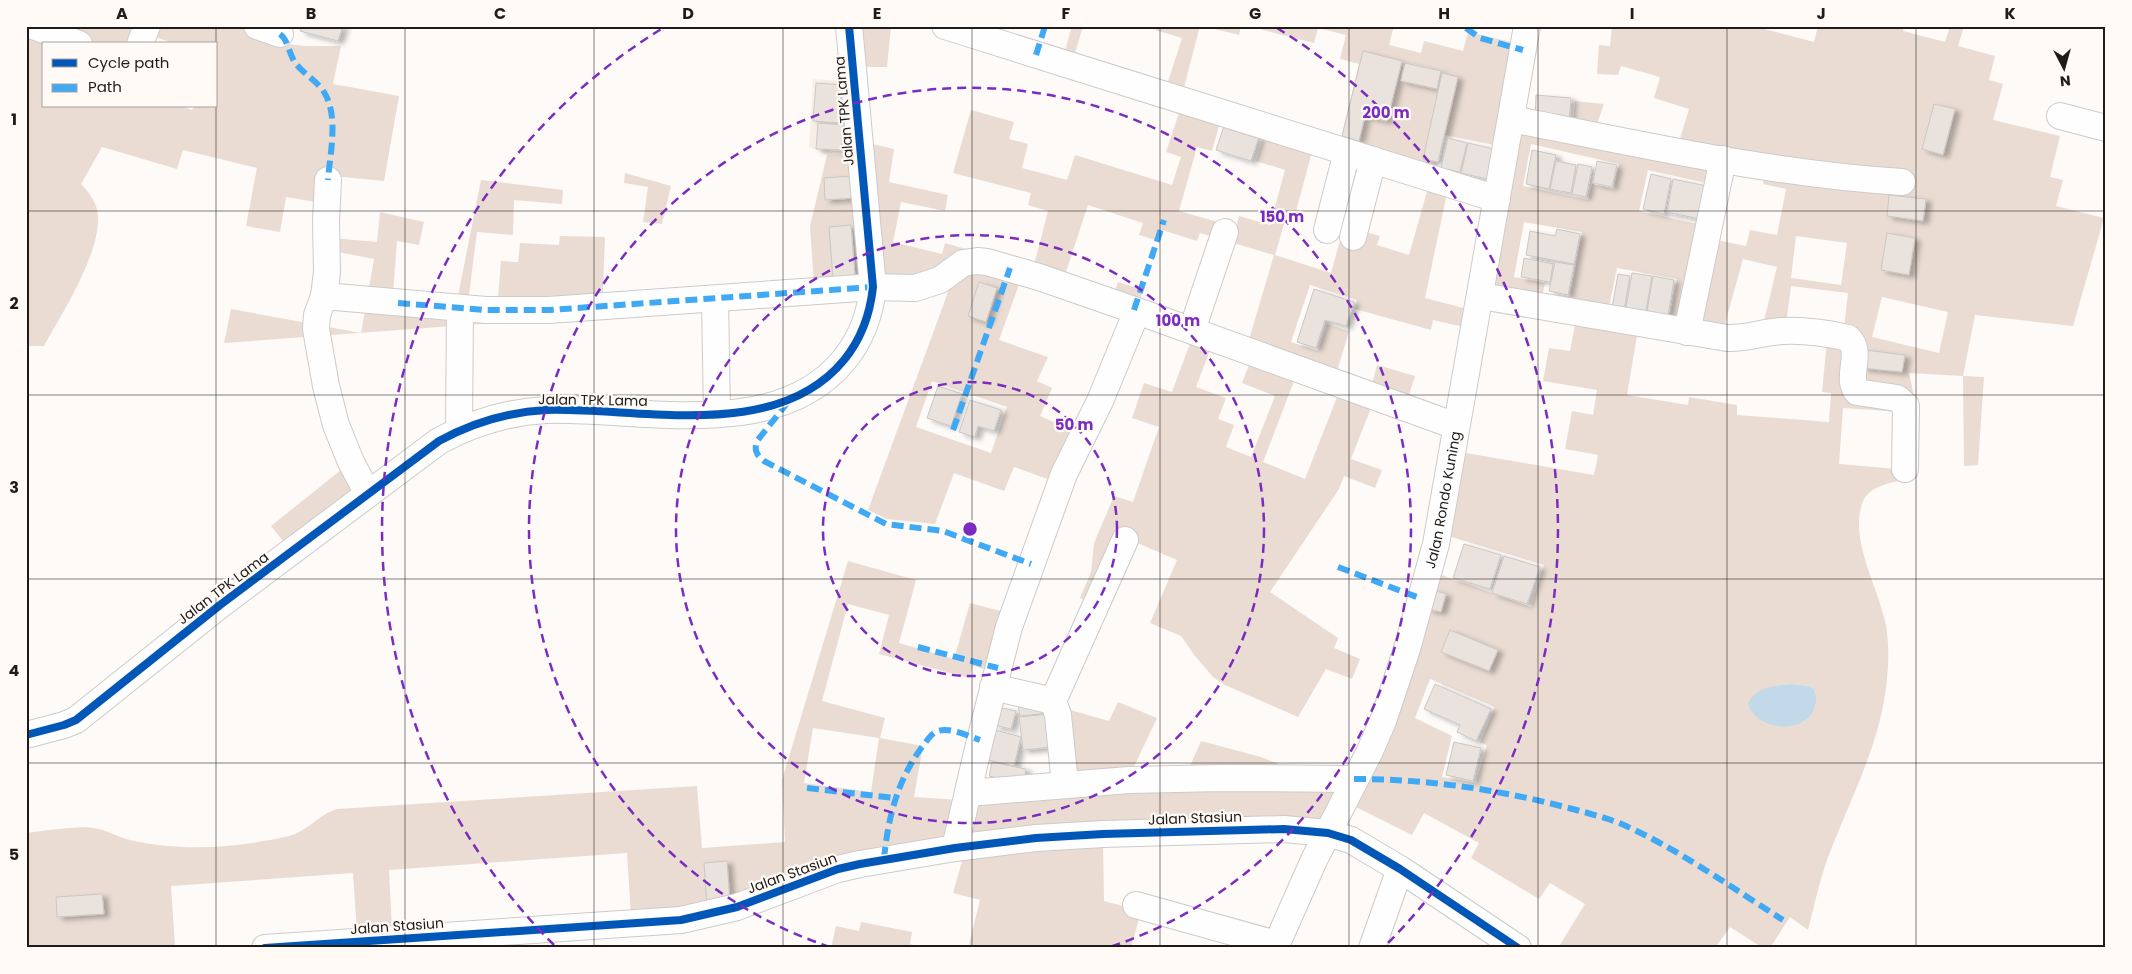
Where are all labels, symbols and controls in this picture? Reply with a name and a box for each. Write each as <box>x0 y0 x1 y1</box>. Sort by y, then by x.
text: A <box>116 2 128 25</box>
text: B <box>306 2 316 25</box>
text: C <box>494 2 506 25</box>
text: D <box>682 2 694 25</box>
text: E <box>873 2 881 25</box>
text: F <box>1062 2 1071 25</box>
text: G <box>1249 2 1261 25</box>
text: H <box>1438 2 1450 25</box>
text: I <box>1630 2 1634 25</box>
text: J <box>1816 2 1826 25</box>
text: K <box>2004 2 2016 25</box>
legend <box>42 42 218 108</box>
north arrow <box>2040 42 2090 92</box>
text: Cycle path <box>88 52 169 73</box>
street label: Jalan TPK Lama <box>829 55 859 167</box>
text: N <box>2059 70 2072 91</box>
text: Path <box>88 76 122 97</box>
text: 200 m <box>1362 102 1410 123</box>
text: 1 <box>11 108 17 131</box>
text: 150 m <box>1260 206 1304 227</box>
text: 2 <box>9 292 19 315</box>
text: 100 m <box>1156 310 1200 331</box>
street label: Jalan TPK Lama <box>538 389 648 411</box>
text: 50 m <box>1055 414 1093 435</box>
street label: Jalan Rondo Kuning <box>1420 430 1466 571</box>
text: 3 <box>9 476 19 499</box>
centre of rings <box>961 520 979 538</box>
street label: Jalan TPK Lama <box>173 547 273 629</box>
text: 4 <box>9 659 20 682</box>
street label: Jalan Stasiun <box>1148 806 1242 830</box>
text: 5 <box>9 843 19 866</box>
street label: Jalan Stasiun <box>744 848 840 898</box>
street label: Jalan Stasiun <box>349 913 445 939</box>

